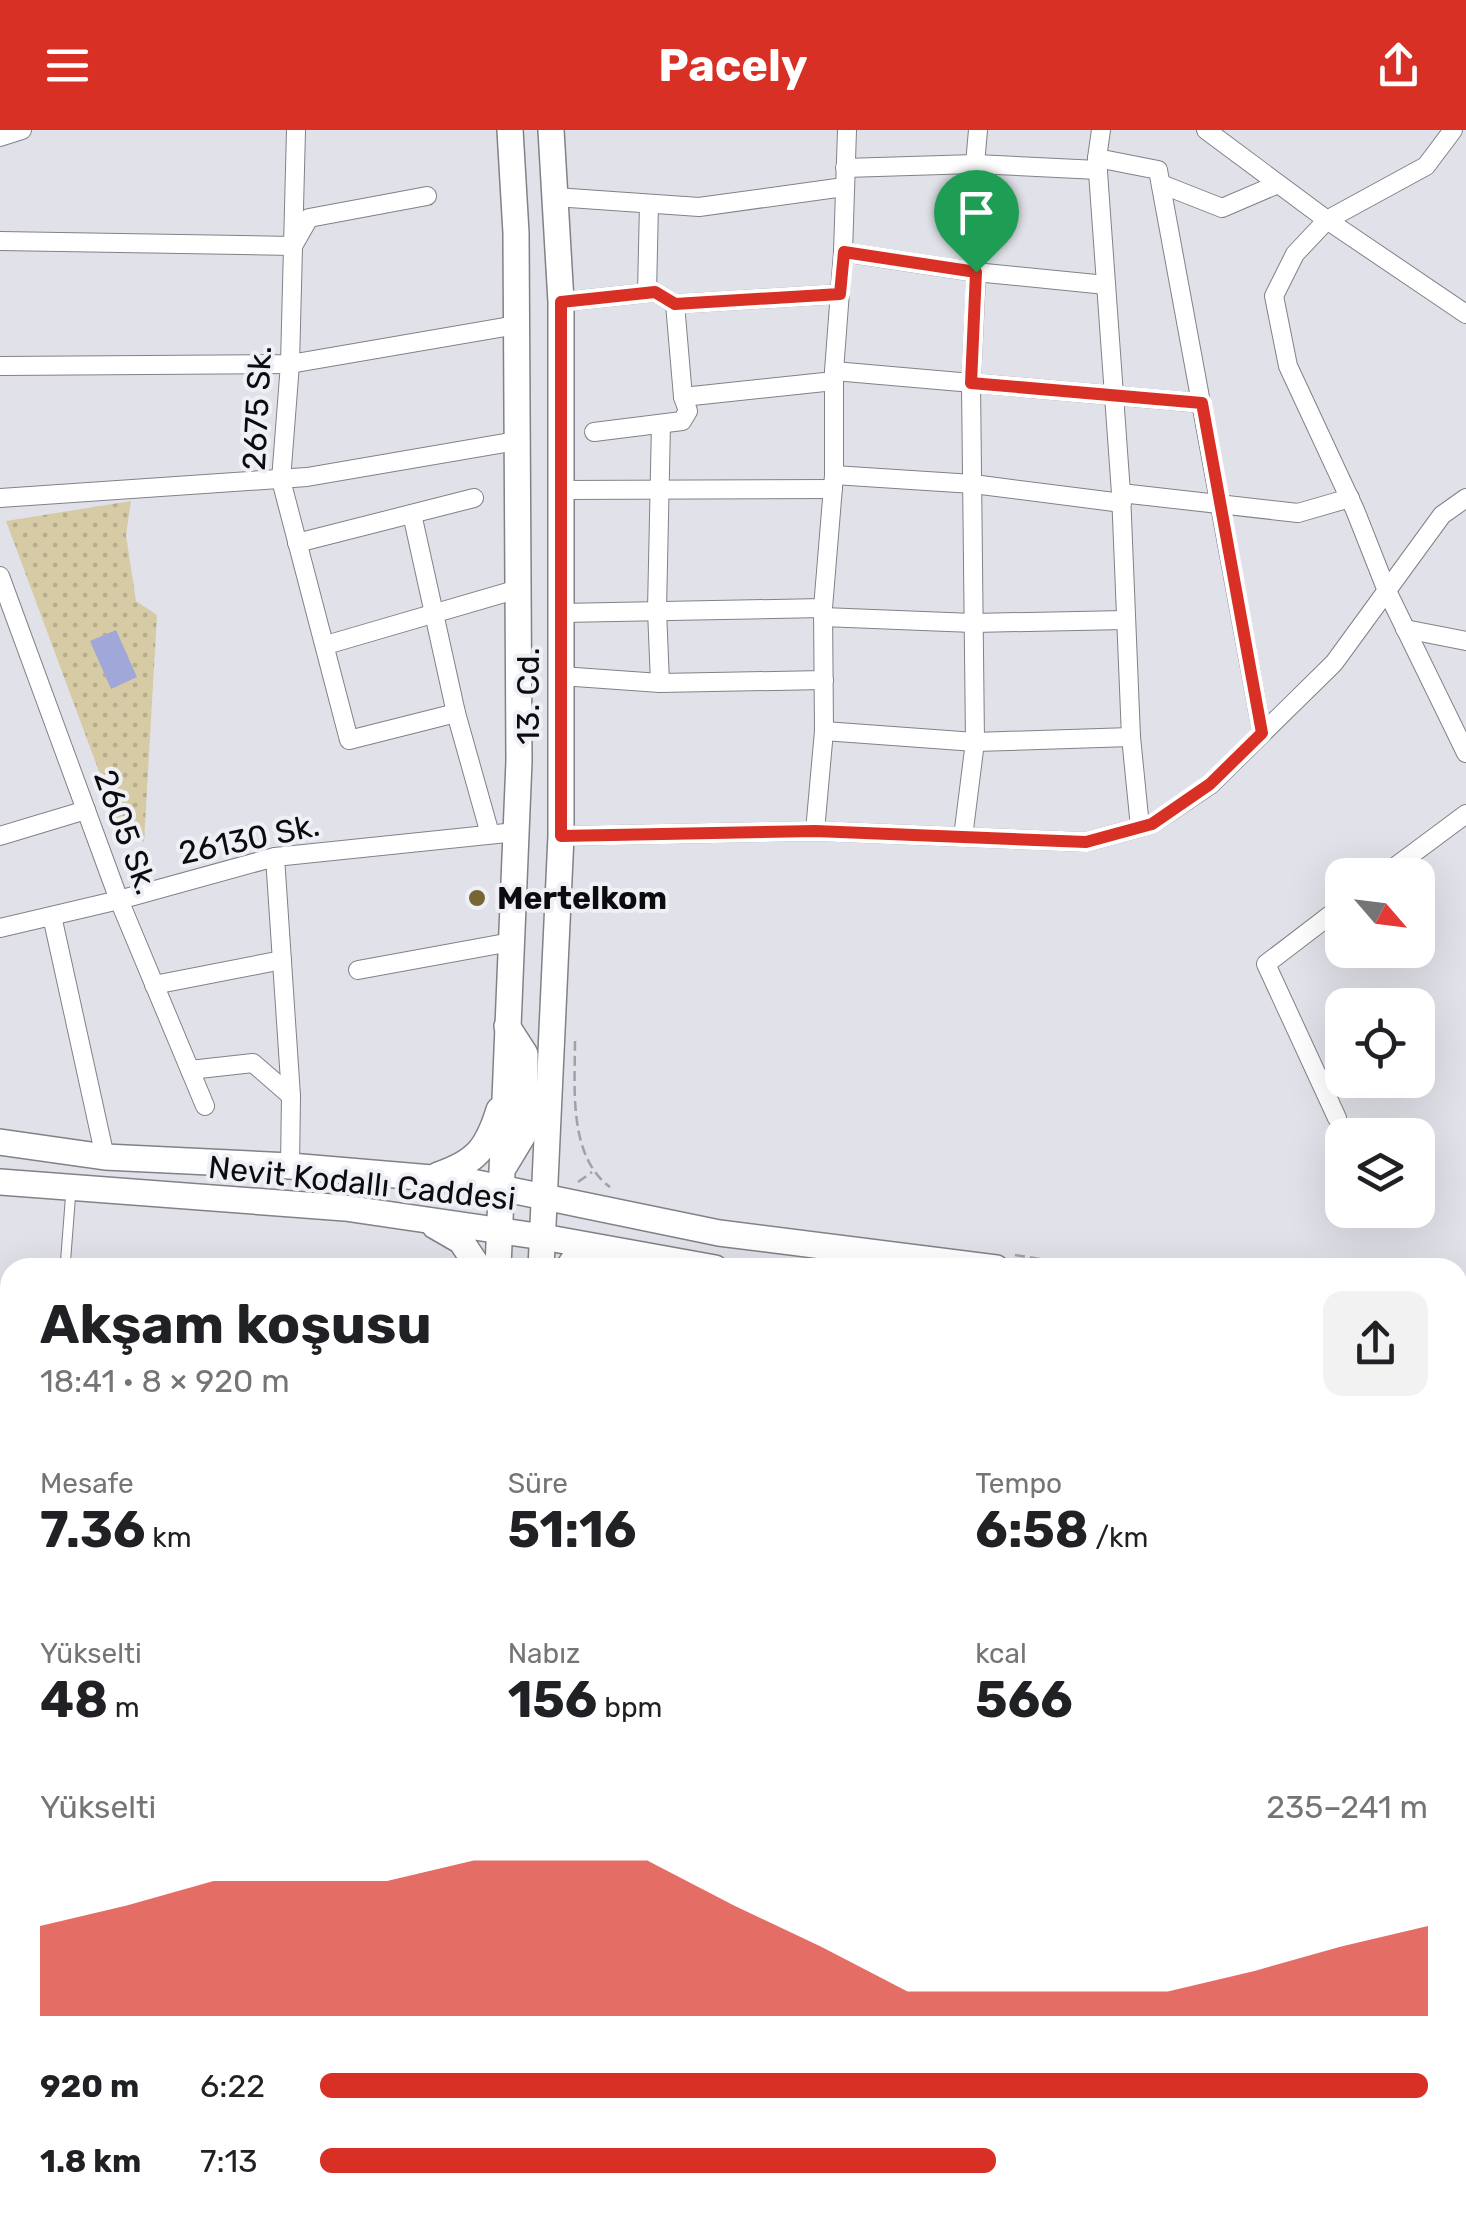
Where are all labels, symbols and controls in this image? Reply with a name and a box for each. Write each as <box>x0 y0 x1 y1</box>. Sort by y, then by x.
icon: menu <box>40 38 95 93</box>
icon: share <box>1371 38 1426 93</box>
text: Pacely <box>658 39 808 92</box>
pin <box>934 170 1019 273</box>
icon: arrive <box>949 185 1004 240</box>
street label: 2675 Sk. <box>235 345 279 471</box>
street label: 13. Cd. <box>509 647 547 745</box>
street label: 2605 Sk. <box>86 765 166 899</box>
street label: 26130 Sk. <box>175 806 323 872</box>
north arrow <box>1325 858 1435 968</box>
map controls <box>1325 858 1435 1228</box>
place label: Mertelkom <box>497 879 667 917</box>
marker: Mertelkom <box>466 887 488 909</box>
button: locate <box>1325 988 1435 1098</box>
button: layers <box>1325 1118 1435 1228</box>
street label: Nevit Kodallı Caddesi <box>206 1148 518 1218</box>
button: share <box>1323 1291 1428 1396</box>
text: Akşam koşusu <box>40 1292 432 1357</box>
text: 18:41 · 8 × 920 m <box>40 1362 290 1400</box>
text: Mesafe <box>40 1467 134 1500</box>
text: Süre <box>508 1467 568 1500</box>
text: Tempo <box>975 1467 1062 1500</box>
text: 7.36 <box>40 1500 146 1560</box>
text: 51:16 <box>508 1500 636 1560</box>
text: 6:58 <box>975 1500 1089 1560</box>
text: km <box>146 1521 192 1554</box>
text: /km <box>1089 1521 1148 1554</box>
text: Yükselti <box>40 1637 142 1670</box>
text: Nabız <box>508 1637 580 1670</box>
text: kcal <box>975 1637 1027 1670</box>
text: 48 <box>40 1670 108 1730</box>
text: 156 <box>508 1670 597 1730</box>
text: 566 <box>975 1670 1073 1730</box>
text: m <box>108 1691 140 1724</box>
text: bpm <box>597 1691 662 1724</box>
text: Yükselti <box>40 1788 156 1826</box>
text: 235–241 m <box>1266 1788 1428 1826</box>
text: 920 m <box>40 2067 139 2105</box>
text: 6:22 <box>200 2067 265 2105</box>
text: 1.8 km <box>40 2142 141 2180</box>
text: 7:13 <box>200 2142 258 2180</box>

